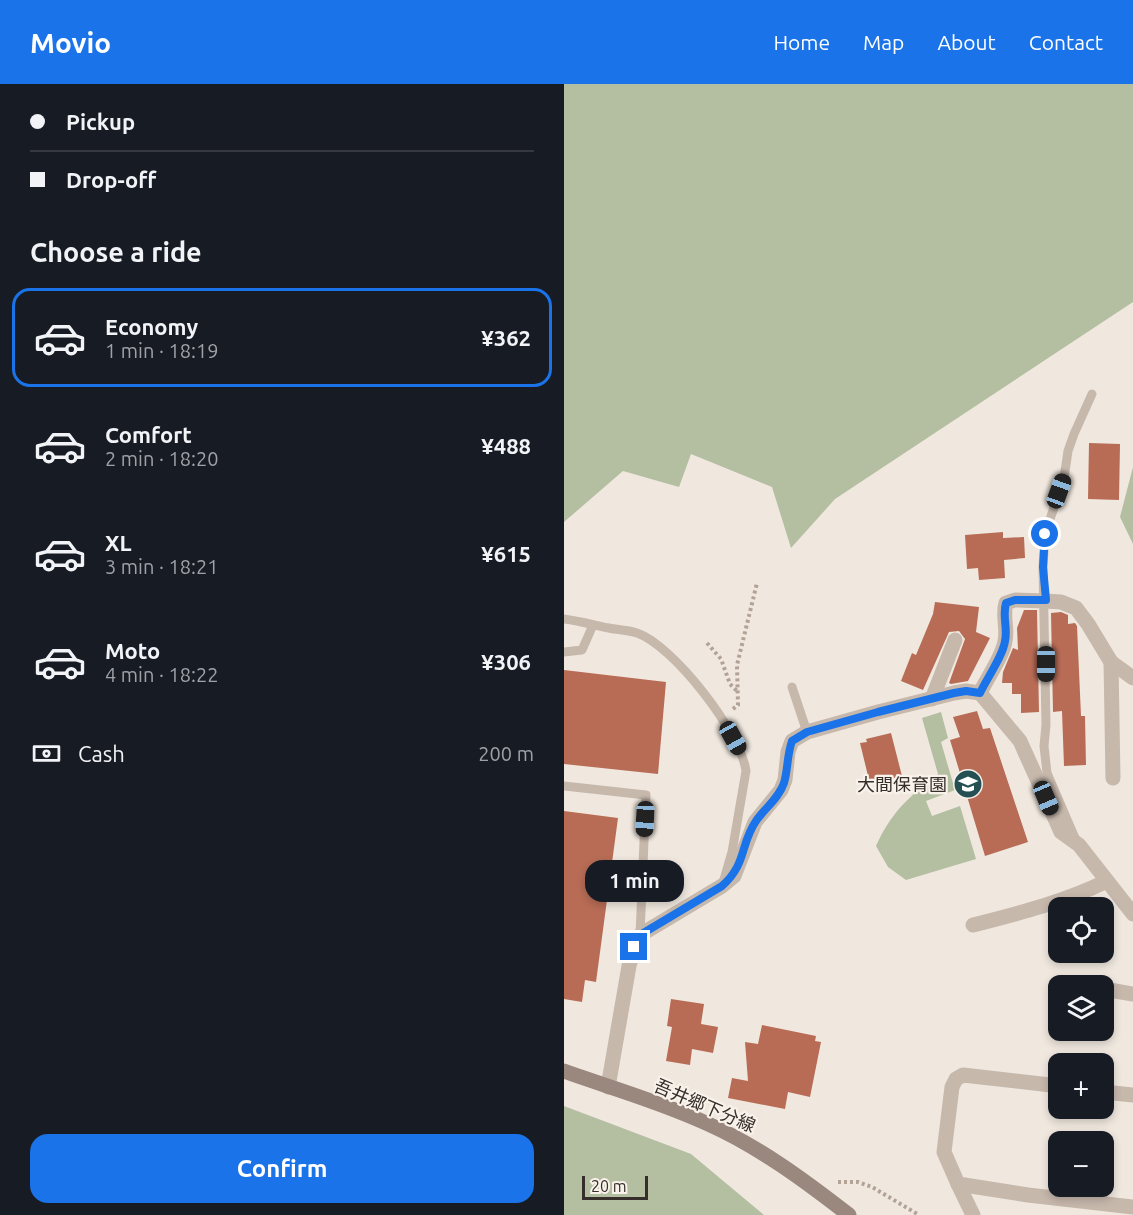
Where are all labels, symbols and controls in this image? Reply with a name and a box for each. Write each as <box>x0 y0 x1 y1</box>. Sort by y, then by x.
text: Movio <box>30 27 111 58</box>
text: Home <box>773 30 830 54</box>
text: Map <box>863 30 904 54</box>
text: About <box>937 30 996 54</box>
text: Contact <box>1029 30 1103 54</box>
text: Pickup <box>66 109 135 134</box>
text: Drop-off <box>66 167 156 192</box>
text: Choose a ride <box>30 237 202 267</box>
icon: car <box>33 311 87 365</box>
text: Economy <box>105 314 198 339</box>
text: ¥362 <box>481 325 531 350</box>
text: 1 min · 18:19 <box>105 339 219 362</box>
icon: car <box>33 419 87 473</box>
text: Comfort <box>105 422 192 447</box>
text: ¥488 <box>481 433 531 458</box>
text: 2 min · 18:20 <box>105 447 219 470</box>
car <box>1044 471 1074 511</box>
route start <box>1031 520 1058 547</box>
icon: car <box>33 527 87 581</box>
text: XL <box>105 530 132 555</box>
text: ¥615 <box>481 541 531 566</box>
text: 3 min · 18:21 <box>105 555 219 578</box>
icon: car <box>33 635 87 689</box>
text: Moto <box>105 638 160 663</box>
car <box>1037 646 1055 682</box>
text: ¥306 <box>481 649 531 674</box>
text: 4 min · 18:22 <box>105 663 219 686</box>
car <box>716 718 750 758</box>
icon: cash <box>30 737 63 770</box>
text: Cash <box>78 741 125 766</box>
text: 200 m <box>478 742 534 765</box>
school or university icon: 大間保育園 <box>952 768 984 800</box>
place label: 大間保育園 <box>857 774 947 794</box>
car <box>1031 778 1061 818</box>
car <box>635 801 655 837</box>
callout: 1 min <box>584 860 683 902</box>
text: 1 min <box>609 869 660 892</box>
map controls <box>1048 897 1114 1197</box>
button: locate <box>1048 897 1114 963</box>
route end <box>620 933 647 960</box>
button: layers <box>1048 975 1114 1041</box>
button: + <box>1048 1053 1114 1119</box>
street label: 吾井郷下分線 <box>651 1075 759 1135</box>
button: − <box>1048 1131 1114 1197</box>
button: Confirm <box>30 1134 534 1203</box>
scale bar <box>582 1173 648 1200</box>
text: 20 m <box>591 1177 627 1195</box>

